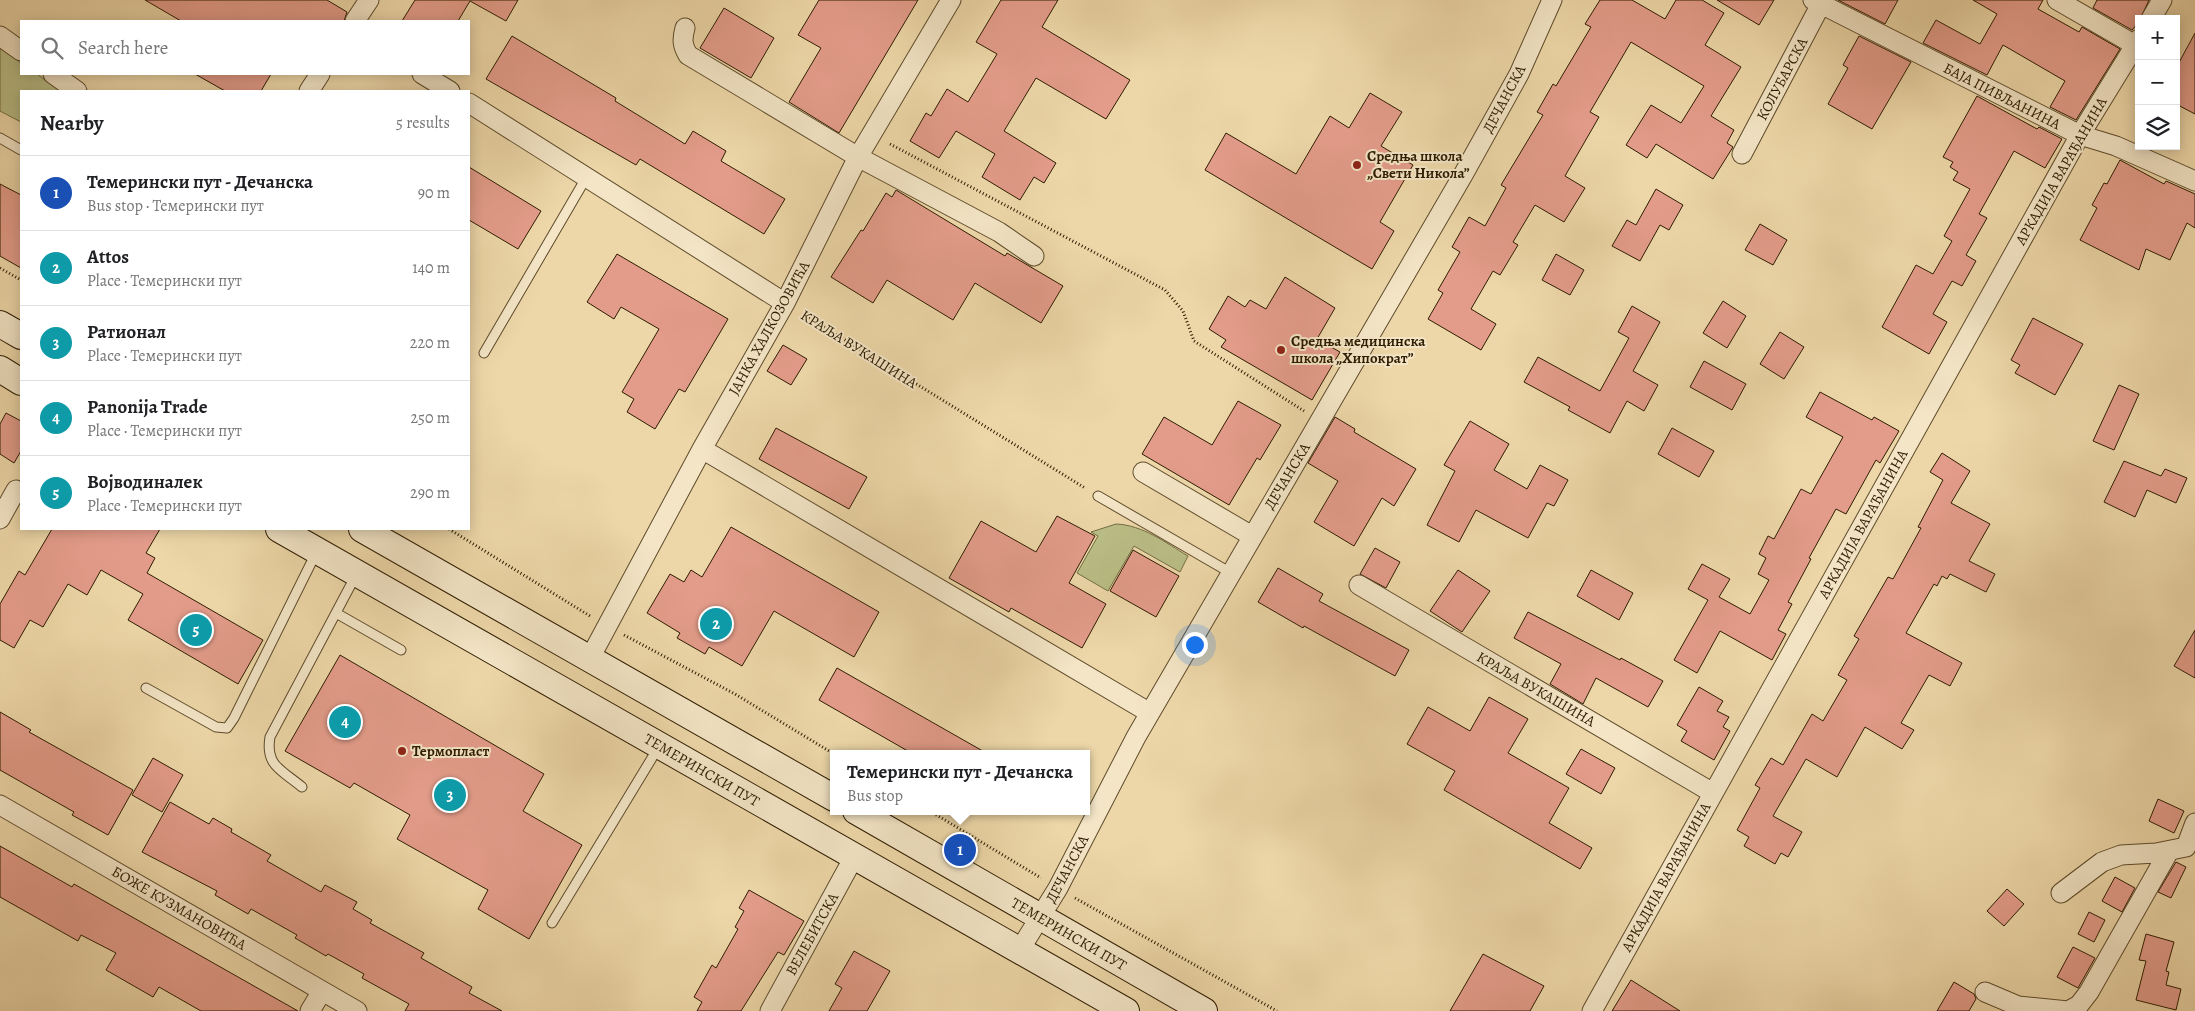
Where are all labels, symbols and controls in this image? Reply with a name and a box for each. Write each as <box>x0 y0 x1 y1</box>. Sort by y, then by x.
map controls <box>2135 15 2180 150</box>
button: + <box>2135 15 2180 60</box>
search box <box>20 20 470 75</box>
icon: search <box>38 34 66 62</box>
street label: КОЛУБАРСКА <box>1752 34 1812 124</box>
text: Search here <box>78 35 168 61</box>
street label: БАЈА ПИВЉАНИНА <box>1940 58 2064 134</box>
button: − <box>2135 60 2180 105</box>
street label: ДЕЧАНСКА <box>1478 61 1530 136</box>
street label: АРКАДИЈА ВАРАЂАНИНА <box>2010 93 2112 249</box>
button: layers <box>2135 105 2180 150</box>
text: Nearby <box>40 109 103 137</box>
text: 5 results <box>396 112 450 134</box>
place label: Средња школа „Свети Никола” <box>1367 146 1470 183</box>
marker: Средња школа „Свети Никола” <box>1351 159 1363 171</box>
text: Темерински пут - Дечанска <box>87 169 313 195</box>
text: 1 <box>53 182 59 204</box>
text: 90 m <box>418 182 450 204</box>
text: Bus stop · Темерински пут <box>87 195 264 217</box>
text: Attos <box>87 244 129 270</box>
text: 2 <box>52 257 60 279</box>
text: 140 m <box>412 257 450 279</box>
street label: ЈАНКА ХАЛКОЗОВИЋА <box>724 257 814 399</box>
text: Place · Темерински пут <box>87 270 242 292</box>
street label: КРАЉА ВУКАШИНА <box>797 305 921 393</box>
text: Ратионал <box>87 319 166 345</box>
place label: Средња медицинска школа „Хипократ” <box>1291 331 1426 368</box>
text: 3 <box>53 332 59 354</box>
text: 220 m <box>410 332 450 354</box>
marker: Средња медицинска школа „Хипократ” <box>1275 344 1287 356</box>
text: Place · Темерински пут <box>87 345 242 367</box>
text: Panonija Trade <box>87 394 207 420</box>
text: 4 <box>52 407 60 429</box>
text: 250 m <box>411 407 450 429</box>
text: Place · Темерински пут <box>87 420 242 442</box>
street label: ДЕЧАНСКА <box>1259 439 1315 513</box>
street label: АРКАДИЈА ВАРАЂАНИНА <box>1813 446 1912 603</box>
text: Војводиналек <box>87 469 203 495</box>
text: 5 <box>53 482 59 504</box>
text: 290 m <box>410 482 450 504</box>
text: Place · Темерински пут <box>87 495 242 517</box>
pin: 2 <box>700 605 732 643</box>
pin: 5 <box>180 611 212 649</box>
your location <box>1182 632 1208 658</box>
street label: КРАЉА ВУКАШИНА <box>1473 647 1599 731</box>
pin: 4 <box>329 703 361 741</box>
street label: ТЕМЕРИНСКИ ПУТ <box>641 729 764 812</box>
place label: Термопласт <box>412 741 489 761</box>
marker: Термопласт <box>396 745 408 757</box>
popup <box>830 750 1090 815</box>
text: Темерински пут - Дечанска <box>847 759 1073 785</box>
pin: 3 <box>434 776 466 814</box>
text: Bus stop <box>847 785 903 807</box>
street label: АРКАДИЈА ВАРАЂАНИНА <box>1616 799 1715 956</box>
pin: 1 <box>944 831 976 869</box>
street label: ДЕЧАНСКА <box>1041 831 1093 906</box>
street label: БОЖЕ КУЗМАНОВИЋА <box>108 861 250 955</box>
street label: ВЕЛЕБИТСКА <box>781 889 843 979</box>
street label: ТЕМЕРИНСКИ ПУТ <box>1008 893 1131 976</box>

